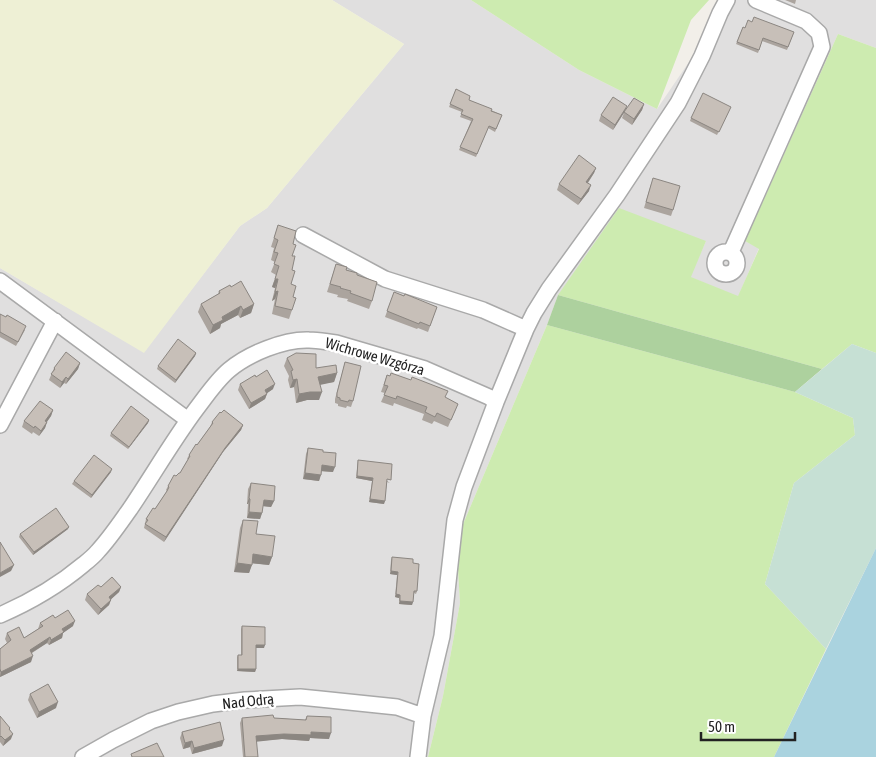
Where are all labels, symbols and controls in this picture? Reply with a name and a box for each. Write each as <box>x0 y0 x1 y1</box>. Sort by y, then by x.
street label: Wichrowe Wzgórza <box>323 334 427 378</box>
street label: Nad Odrą <box>221 690 275 712</box>
scale bar <box>701 710 795 742</box>
text: 50 m <box>708 718 735 735</box>

